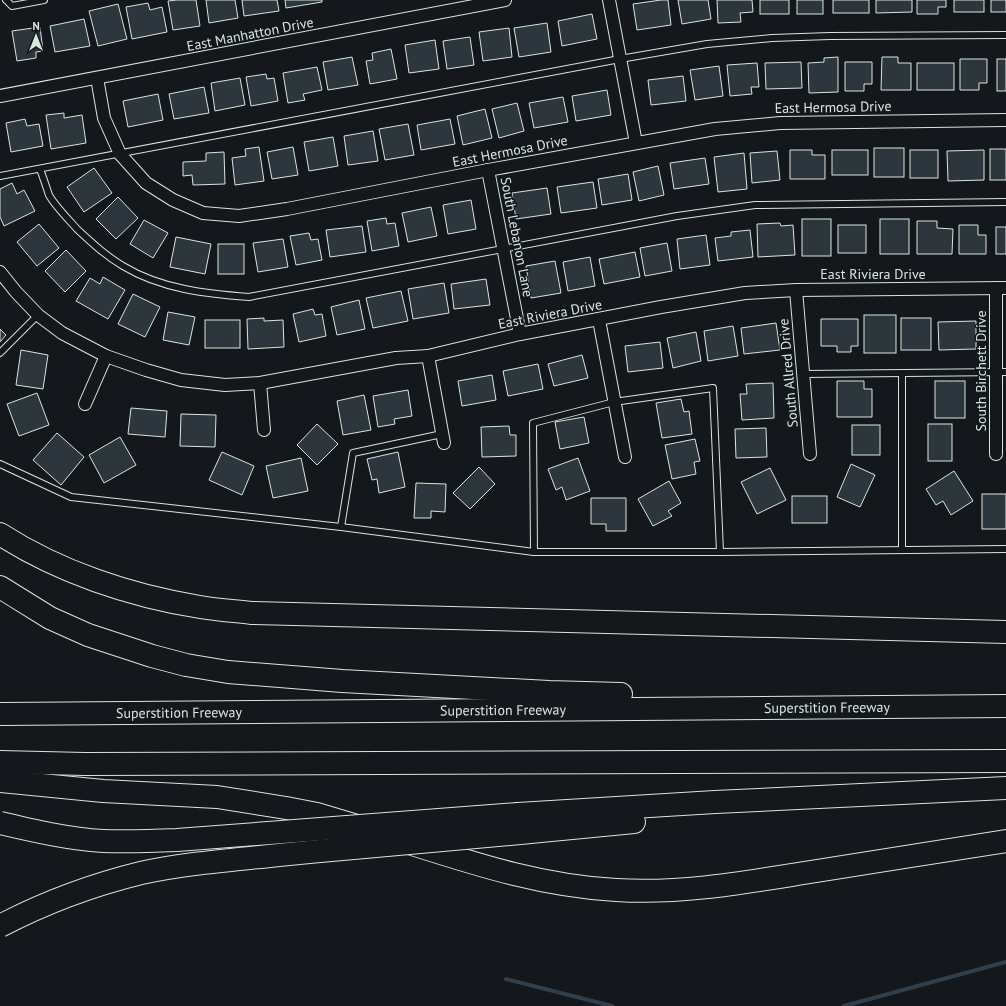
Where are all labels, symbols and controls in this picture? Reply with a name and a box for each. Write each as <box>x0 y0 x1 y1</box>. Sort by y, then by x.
street label: East Manhatton Drive <box>185 13 315 55</box>
north arrow <box>16 16 56 56</box>
text: N <box>32 19 40 33</box>
street label: East Hermosa Drive <box>774 97 892 117</box>
street label: East Hermosa Drive <box>451 131 569 171</box>
street label: South Lebanon Lane <box>497 175 537 299</box>
street label: East Riviera Drive <box>820 265 926 283</box>
street label: East Riviera Drive <box>497 295 603 333</box>
street label: South Birchett Drive <box>972 310 990 432</box>
street label: South Allred Drive <box>774 318 802 428</box>
street label: Superstition Freeway <box>764 698 891 717</box>
street label: Superstition Freeway <box>440 700 567 720</box>
street label: Superstition Freeway <box>116 703 243 722</box>

